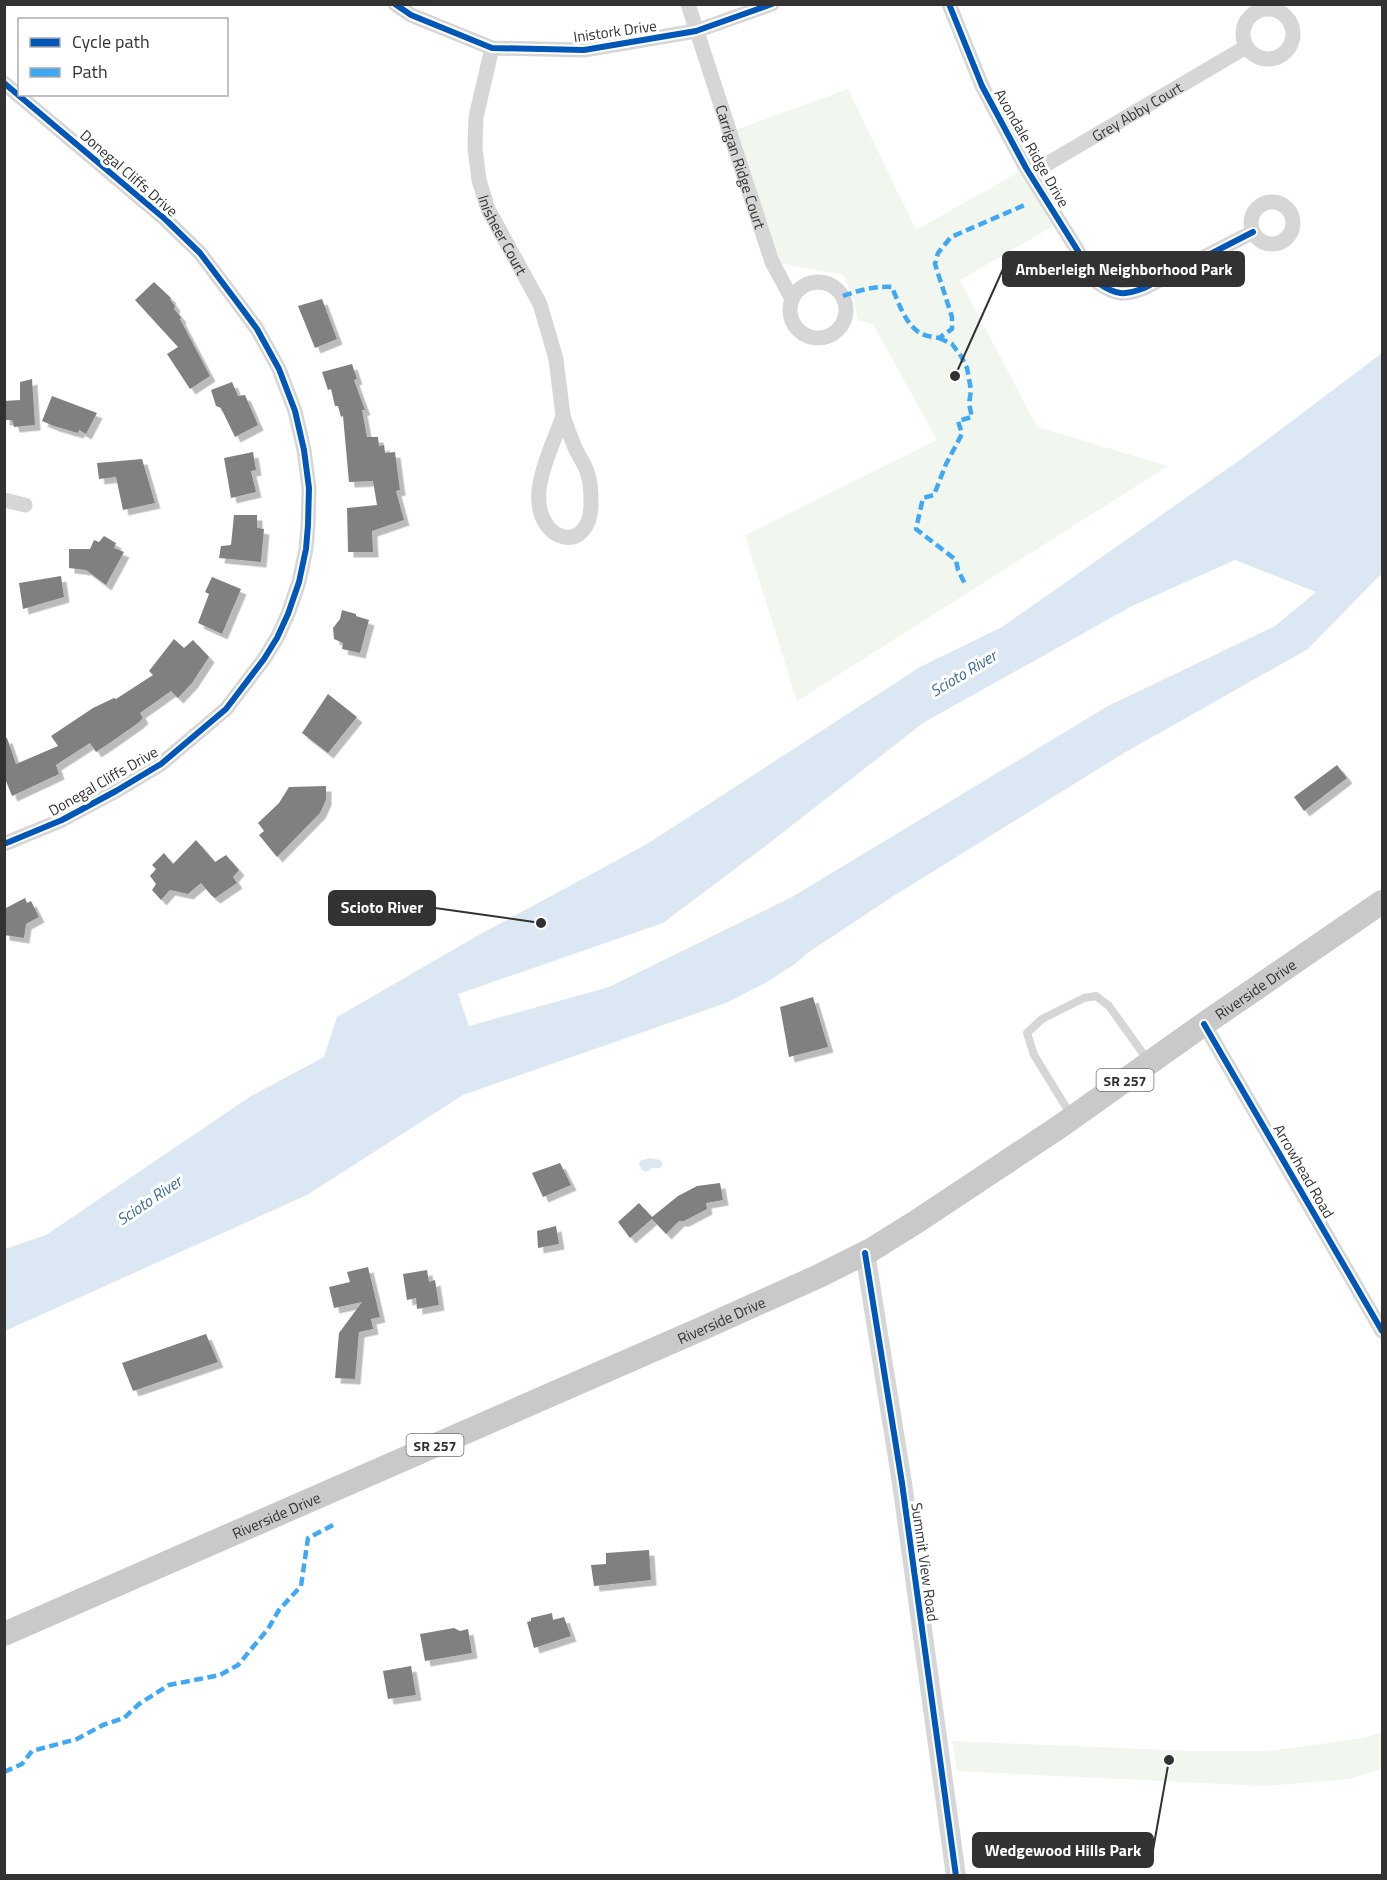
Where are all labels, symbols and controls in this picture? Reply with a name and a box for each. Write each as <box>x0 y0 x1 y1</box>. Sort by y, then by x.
street label: Inistork Drive <box>572 14 658 48</box>
legend <box>18 18 228 96</box>
text: Cycle path <box>72 28 150 55</box>
text: Path <box>72 58 108 85</box>
street label: Grey Abby Court <box>1087 75 1187 147</box>
street label: Avondale Ridge Drive <box>989 84 1075 212</box>
street label: Carrigan Ridge Court <box>710 101 772 232</box>
street label: Donegal Cliffs Drive <box>75 124 183 222</box>
street label: Inisheer Court <box>473 192 534 280</box>
callout: Amberleigh Neighborhood Park <box>1003 252 1244 286</box>
text: Amberleigh Neighborhood Park <box>1015 257 1233 281</box>
water label: Scioto River <box>925 643 1003 702</box>
street label: Donegal Cliffs Drive <box>44 740 162 822</box>
callout: Scioto River <box>329 891 435 925</box>
text: Scioto River <box>341 895 423 919</box>
street label: Riverside Drive <box>1210 953 1301 1025</box>
road number: SR 257 <box>1096 1069 1154 1091</box>
street label: Arrowhead Road <box>1268 1120 1340 1222</box>
water label: Scioto River <box>112 1168 188 1231</box>
street label: Riverside Drive <box>673 1290 769 1350</box>
road number: SR 257 <box>406 1434 464 1456</box>
street label: Riverside Drive <box>228 1485 324 1544</box>
street label: Summit View Road <box>905 1501 945 1623</box>
callout: Wedgewood Hills Park <box>973 1833 1153 1867</box>
text: Wedgewood Hills Park <box>985 1838 1142 1862</box>

